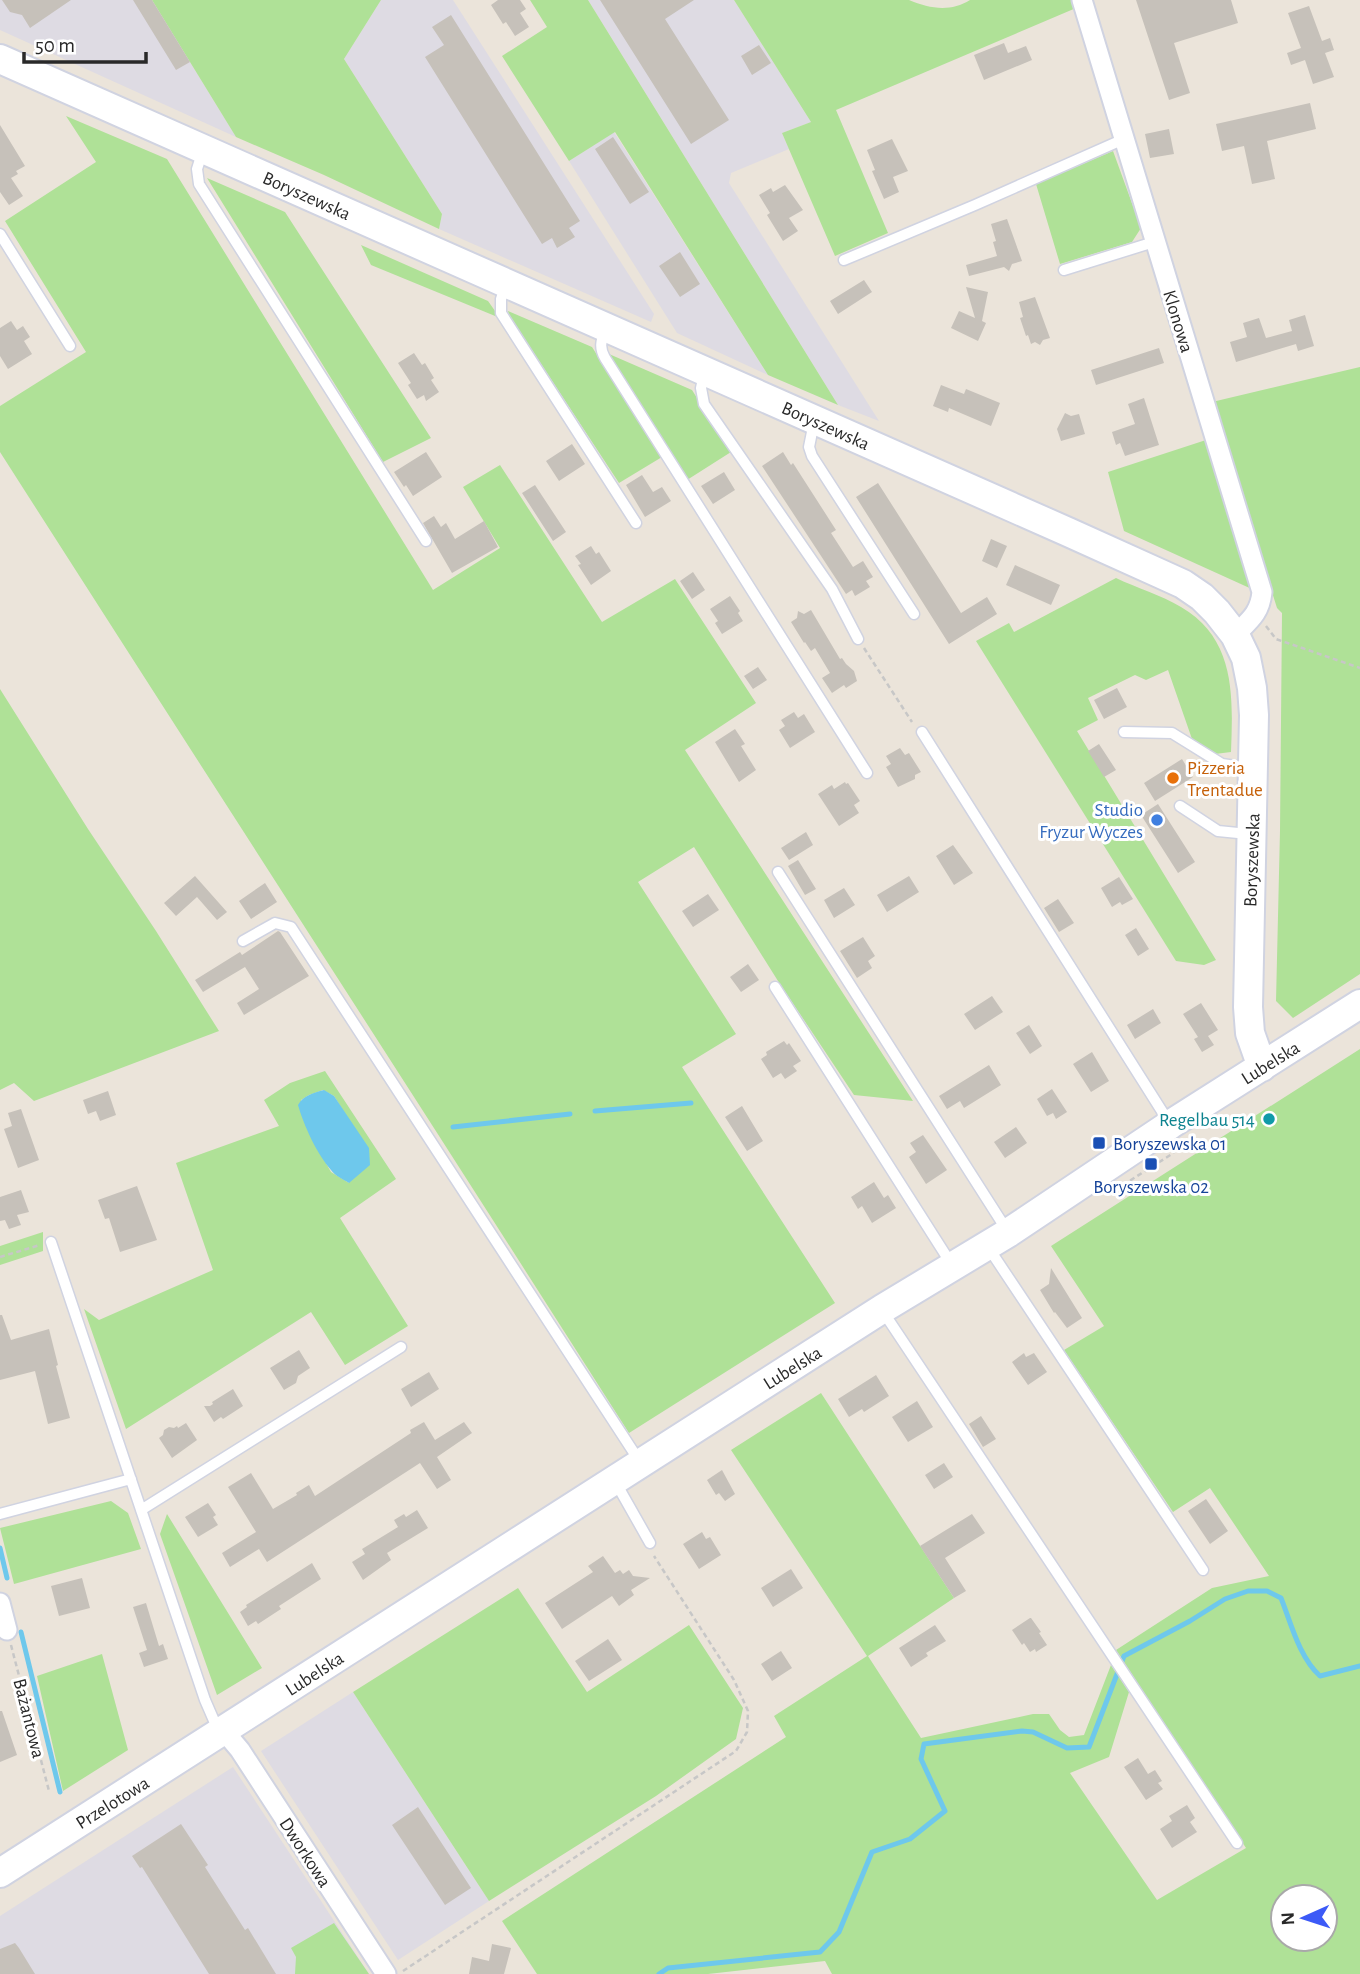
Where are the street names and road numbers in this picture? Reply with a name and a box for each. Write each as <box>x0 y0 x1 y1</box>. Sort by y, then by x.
street label: Boryszewska <box>260 169 353 224</box>
street label: Klonowa <box>1159 288 1196 355</box>
street label: Boryszewska <box>779 399 872 454</box>
street label: Boryszewska <box>1241 813 1264 907</box>
street label: Lubelska <box>1238 1038 1304 1089</box>
street label: Lubelska <box>760 1343 826 1394</box>
street label: Lubelska <box>282 1649 347 1700</box>
street label: Bażantowa <box>9 1677 48 1760</box>
street label: Przelotowa <box>73 1773 153 1833</box>
street label: Dworkowa <box>275 1815 334 1891</box>

